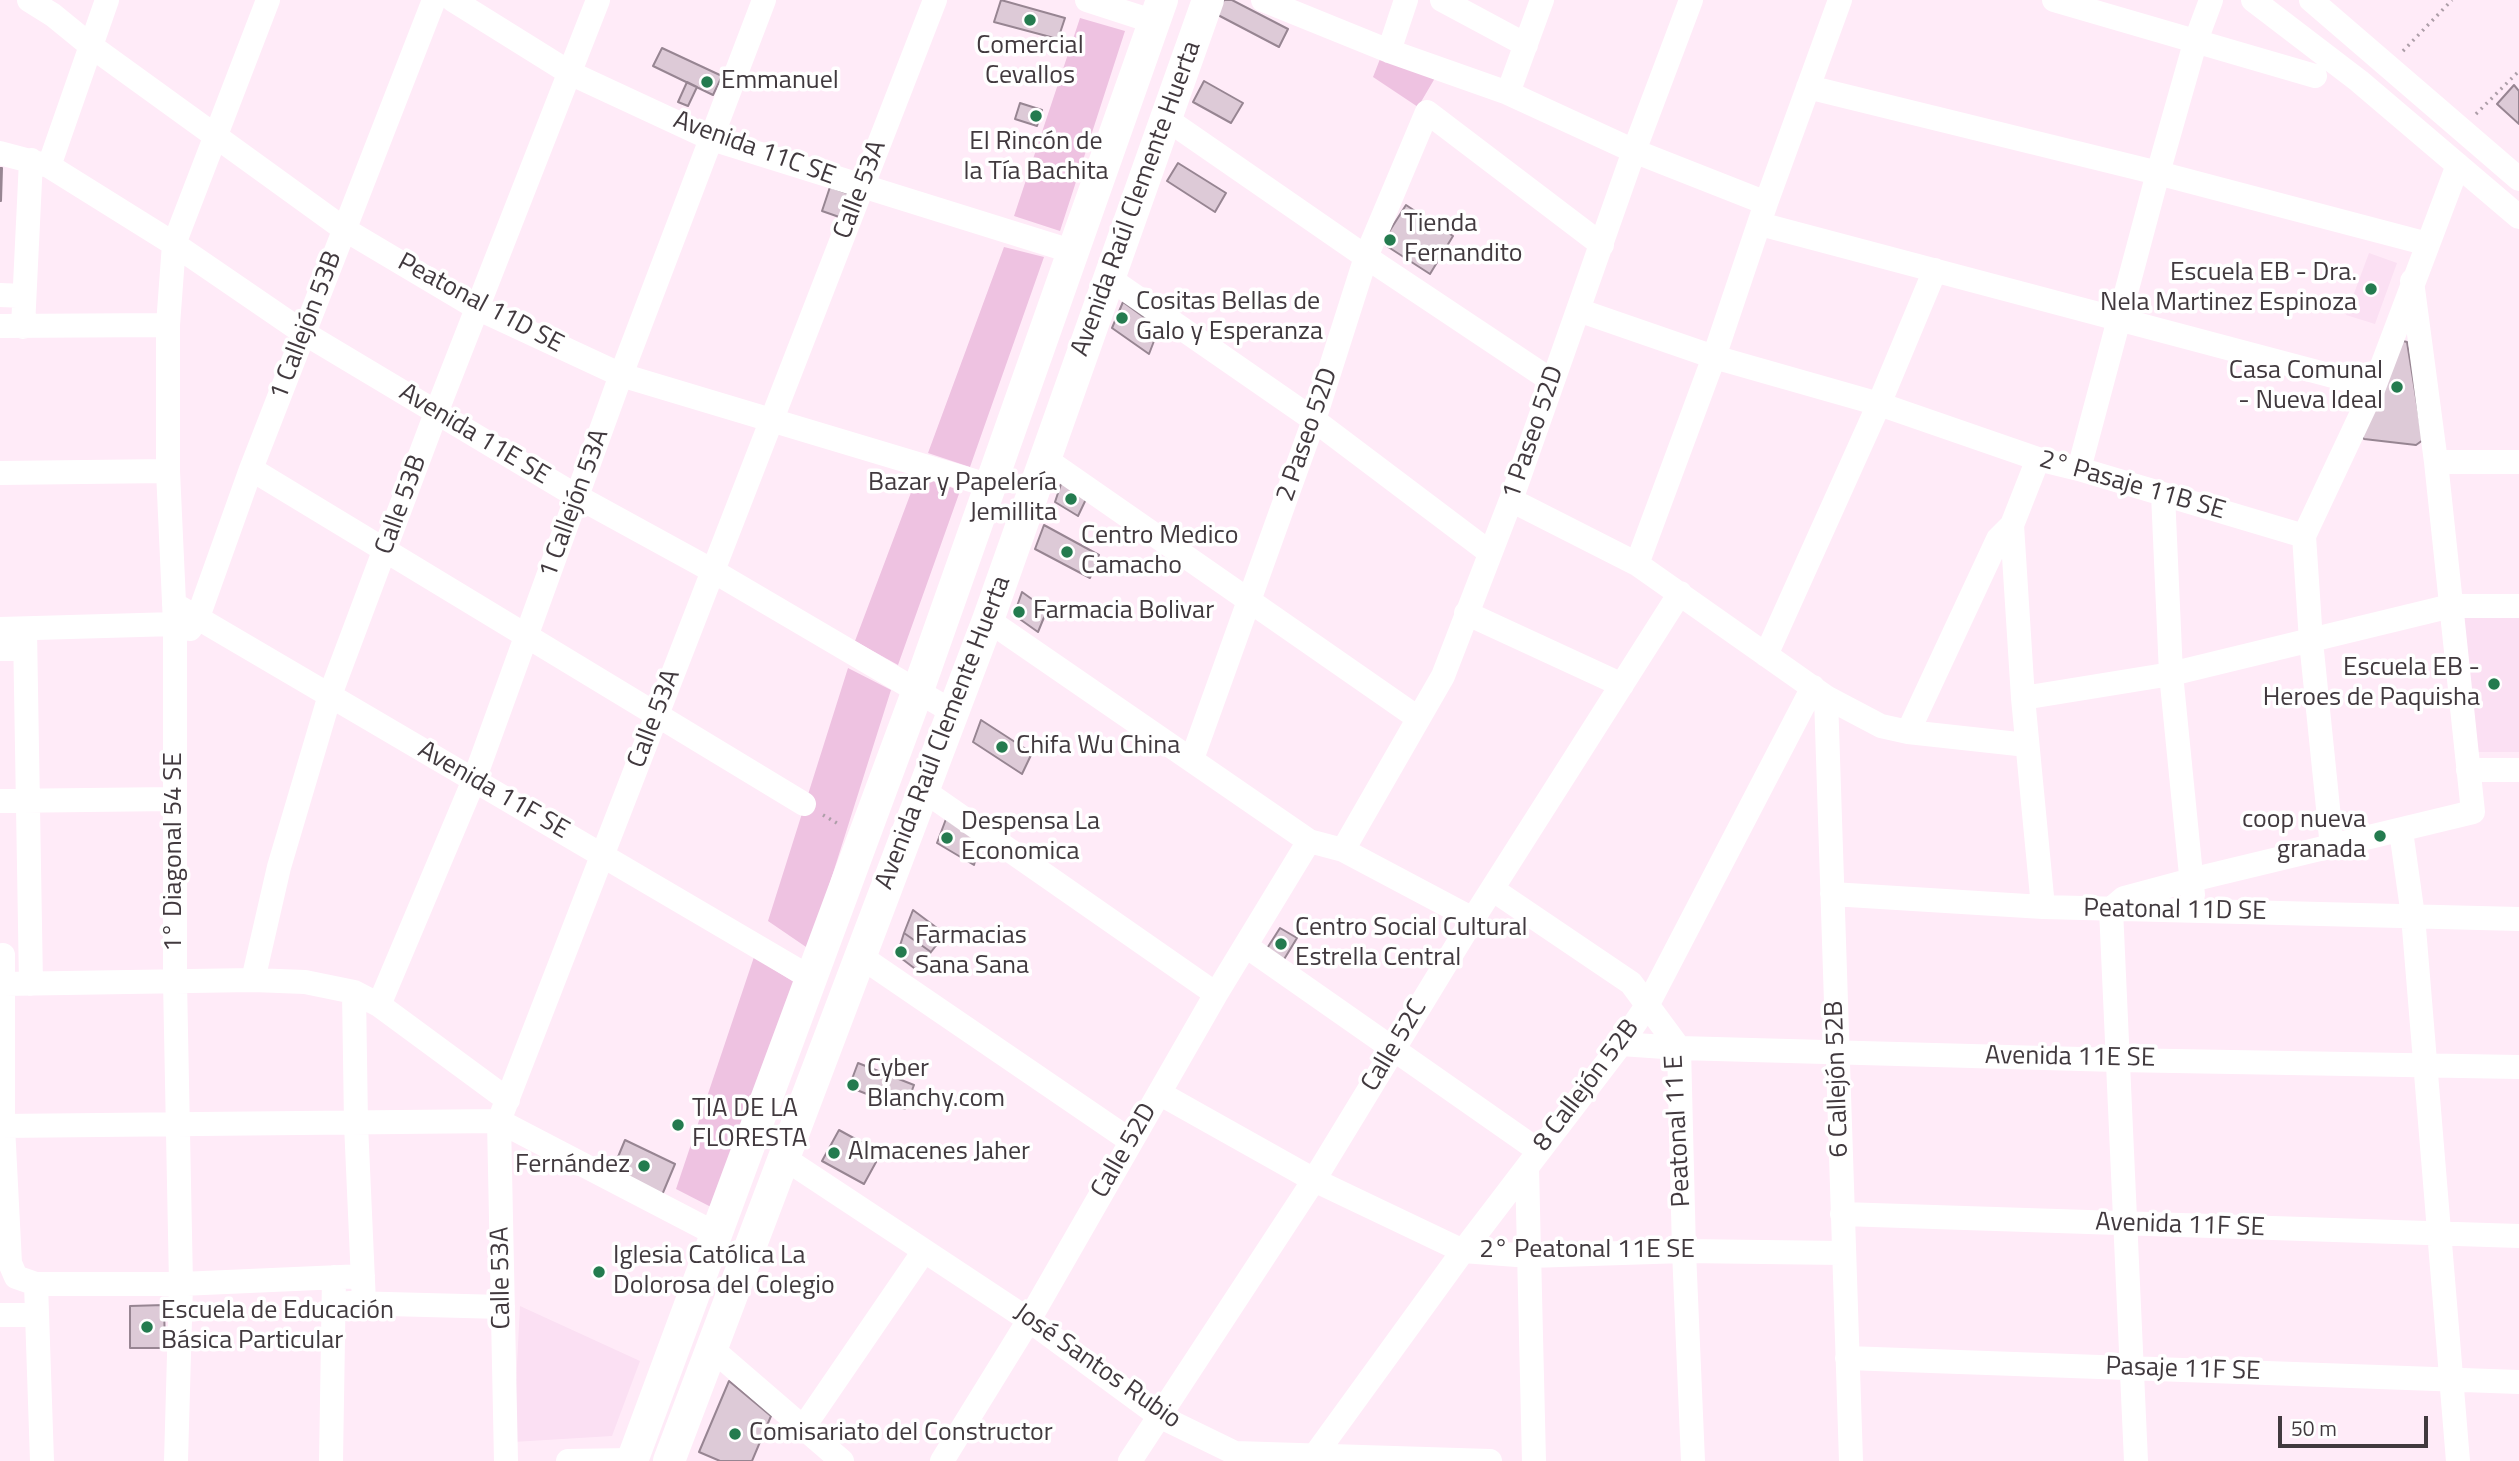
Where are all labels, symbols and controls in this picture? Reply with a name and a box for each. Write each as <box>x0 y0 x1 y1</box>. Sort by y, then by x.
marker: Comercial Cevallos <box>1022 12 1038 28</box>
place label: Comercial Cevallos <box>976 31 1084 92</box>
street label: Avenida Raúl Clemente Huerta <box>1065 37 1209 361</box>
place label: Emmanuel <box>721 66 839 98</box>
marker: Emmanuel <box>699 74 715 90</box>
street label: Avenida 11C SE <box>669 105 839 193</box>
marker: El Rincón de la Tía Bachita <box>1028 108 1044 124</box>
place label: El Rincón de la Tía Bachita <box>963 127 1109 188</box>
street label: Calle 53A <box>828 136 894 244</box>
place label: Tienda Fernandito <box>1404 209 1523 270</box>
marker: Tienda Fernandito <box>1382 232 1398 248</box>
street label: 1 Callejón 53B <box>264 247 350 405</box>
street label: Peatonal 11D SE <box>392 247 568 361</box>
place label: Escuela EB - Dra. Nela Martinez Espinoza <box>2100 258 2357 320</box>
marker: Escuela EB - Dra. Nela Martinez Espinoza <box>2363 281 2379 297</box>
place label: Cositas Bellas de Galo y Esperanza <box>1136 287 1323 348</box>
marker: Cositas Bellas de Galo y Esperanza <box>1114 310 1130 326</box>
place label: Casa Comunal - Nueva Ideal <box>2229 356 2383 418</box>
street label: 1 Paseo 52D <box>1497 362 1571 504</box>
street label: 2 Paseo 52D <box>1271 364 1345 506</box>
street label: Avenida 11E SE <box>393 378 555 492</box>
marker: Casa Comunal - Nueva Ideal <box>2389 379 2405 395</box>
street label: 1 Callejón 53A <box>534 425 616 583</box>
street label: 2° Pasaje 11B SE <box>2035 445 2229 527</box>
street label: Calle 53B <box>370 451 434 559</box>
place label: Bazar y Papelería Jemillita <box>868 468 1057 530</box>
marker: Bazar y Papelería Jemillita <box>1063 491 1079 507</box>
place label: Centro Medico Camacho <box>1081 521 1238 582</box>
marker: Centro Medico Camacho <box>1059 544 1075 560</box>
street label: Avenida Raúl Clemente Huerta <box>870 572 1018 894</box>
place label: Farmacia Bolivar <box>1033 596 1214 628</box>
marker: Farmacia Bolivar <box>1011 604 1027 620</box>
place label: Escuela EB - Heroes de Paquisha <box>2263 653 2480 714</box>
street label: Calle 53A <box>622 665 688 773</box>
marker: Escuela EB - Heroes de Paquisha <box>2486 676 2502 692</box>
place label: Chifa Wu China <box>1016 731 1180 763</box>
street label: Avenida 11F SE <box>412 735 574 847</box>
marker: Chifa Wu China <box>994 739 1010 755</box>
street label: 1° Diagonal 54 SE <box>159 752 191 952</box>
place label: coop nueva granada <box>2242 805 2366 866</box>
place label: Despensa La Economica <box>961 807 1100 868</box>
marker: coop nueva granada <box>2372 828 2388 844</box>
marker: Despensa La Economica <box>939 830 955 846</box>
street label: Peatonal 11D SE <box>2083 894 2267 928</box>
place label: Centro Social Cultural Estrella Central <box>1295 913 1527 974</box>
place label: Farmacias Sana Sana <box>915 921 1029 982</box>
marker: Centro Social Cultural Estrella Central <box>1273 936 1289 952</box>
marker: Farmacias Sana Sana <box>893 944 909 960</box>
street label: Calle 52C <box>1356 995 1434 1097</box>
street label: 6 Callejón 52B <box>1820 1000 1856 1158</box>
street label: 8 Callejón 52B <box>1527 1014 1647 1158</box>
street label: Avenida 11E SE <box>1985 1041 2155 1075</box>
place label: Cyber Blanchy.com <box>867 1054 1005 1116</box>
street label: Peatonal 11 E <box>1659 1054 1699 1208</box>
marker: Cyber Blanchy.com <box>845 1077 861 1093</box>
place label: TIA DE LA FLORESTA <box>692 1094 807 1156</box>
street label: Calle 52D <box>1086 1098 1164 1204</box>
marker: TIA DE LA FLORESTA <box>670 1117 686 1133</box>
place label: Almacenes Jaher <box>848 1137 1030 1169</box>
marker: Almacenes Jaher <box>826 1145 842 1161</box>
place label: Fernández <box>515 1150 630 1182</box>
marker: Fernández <box>636 1158 652 1174</box>
street label: Avenida 11F SE <box>2095 1207 2265 1245</box>
street label: Calle 53A <box>486 1226 518 1330</box>
street label: 2° Peatonal 11E SE <box>1479 1235 1695 1267</box>
place label: Iglesia Católica La Dolorosa del Colegio <box>613 1241 835 1302</box>
marker: Iglesia Católica La Dolorosa del Colegio <box>591 1264 607 1280</box>
place label: Escuela de Educación Básica Particular <box>161 1296 394 1358</box>
street label: José Santos Rubio <box>1008 1298 1186 1436</box>
marker: Escuela de Educación Básica Particular <box>139 1319 155 1335</box>
street label: Pasaje 11F SE <box>2105 1352 2261 1388</box>
scale bar <box>2281 1402 2432 1446</box>
text: 50 m <box>2291 1412 2337 1444</box>
place label: Comisariato del Constructor <box>749 1418 1053 1450</box>
marker: Comisariato del Constructor <box>727 1426 743 1442</box>

